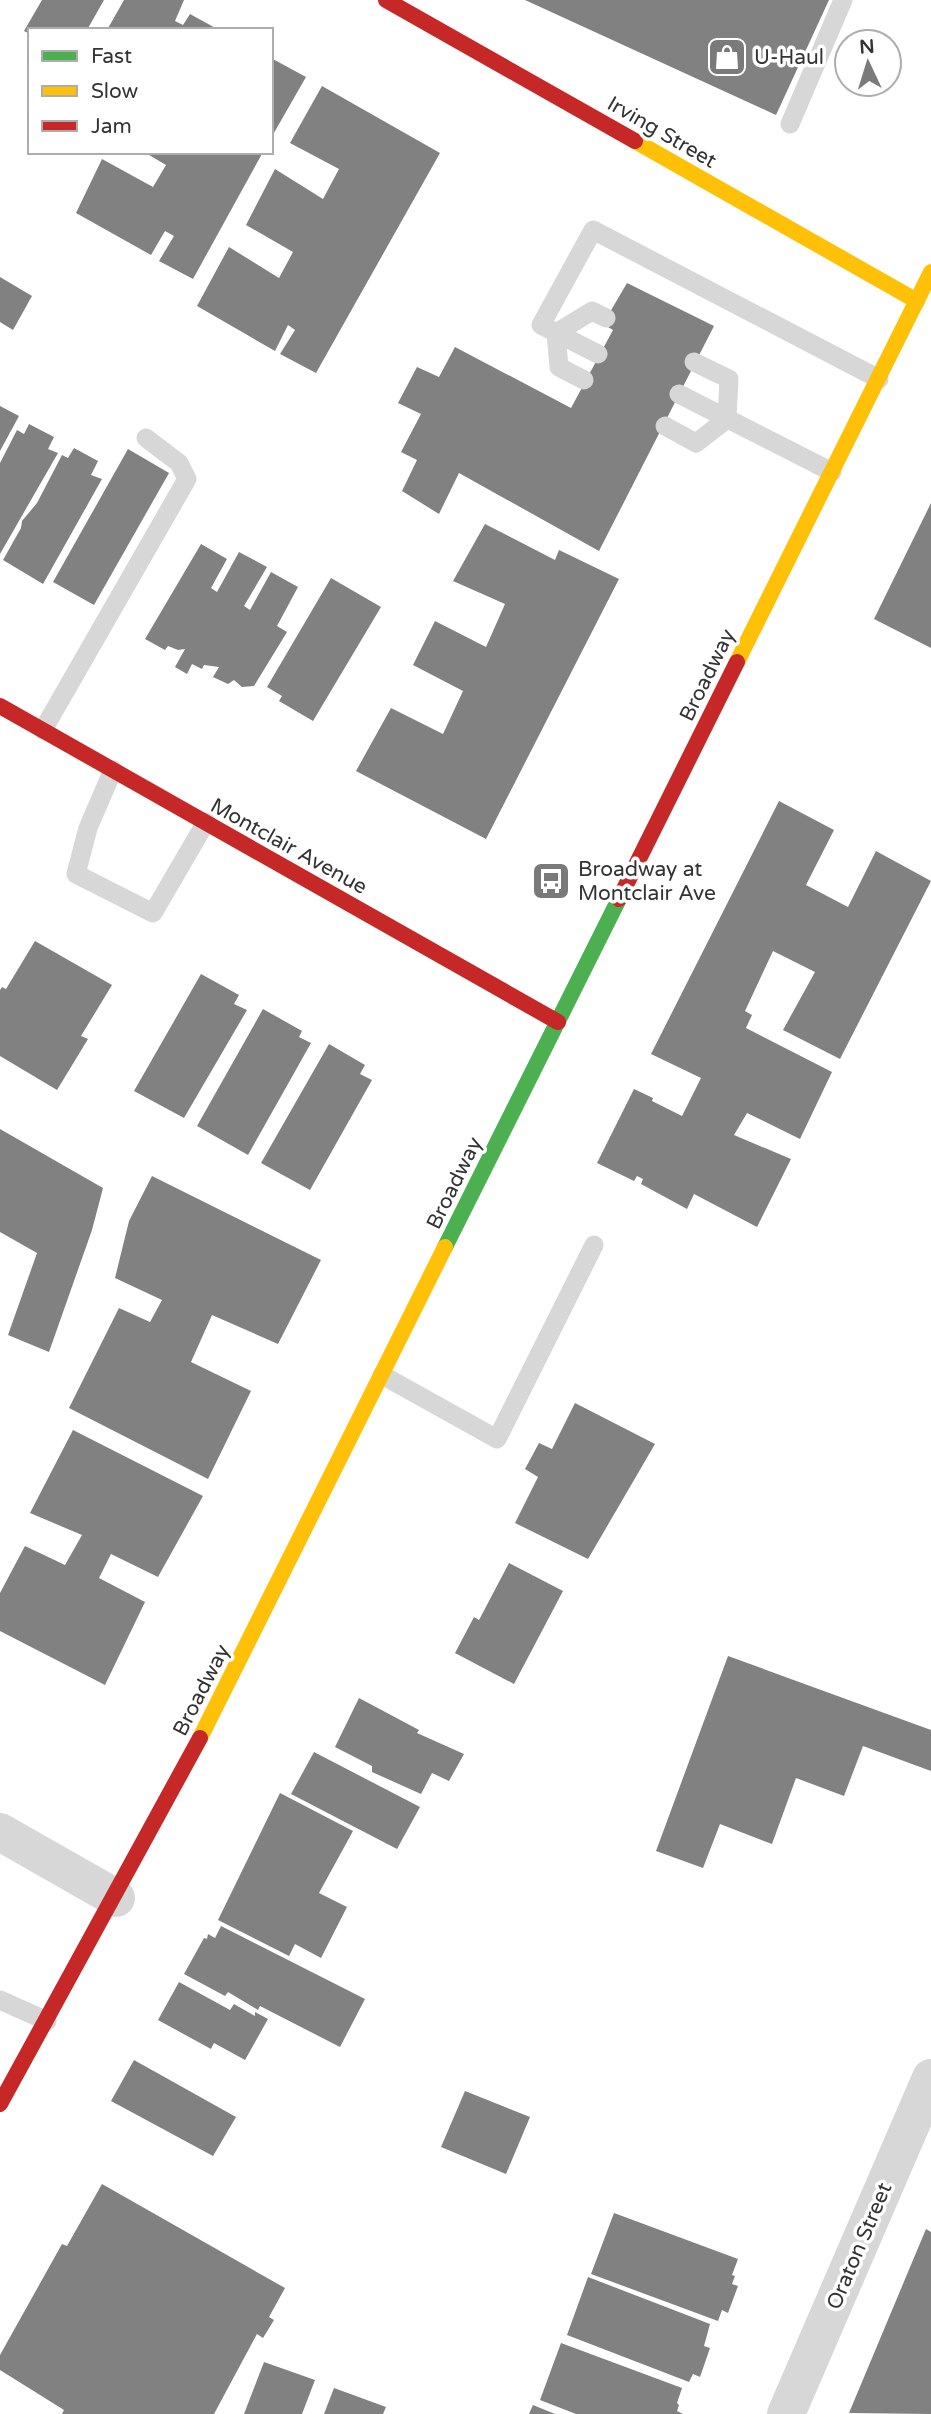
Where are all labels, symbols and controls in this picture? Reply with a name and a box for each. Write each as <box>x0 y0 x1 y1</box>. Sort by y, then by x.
legend <box>28 28 273 154</box>
north arrow <box>833 28 903 98</box>
shop icon: U-Haul <box>706 36 748 78</box>
text: N <box>859 36 875 59</box>
text: Fast <box>91 44 132 69</box>
place label: U-Haul <box>754 45 824 70</box>
text: Slow <box>91 79 139 104</box>
street label: Irving Street <box>603 91 721 174</box>
text: Jam <box>91 114 132 139</box>
street label: Broadway <box>674 625 740 725</box>
street label: Montclair Avenue <box>206 793 372 900</box>
place label: Broadway at Montclair Ave <box>578 857 716 906</box>
bus stop icon: Broadway at Montclair Ave <box>530 860 572 902</box>
street label: Broadway <box>421 1133 487 1233</box>
street label: Broadway <box>168 1640 235 1740</box>
street label: Oraton Street <box>822 2179 897 2313</box>

